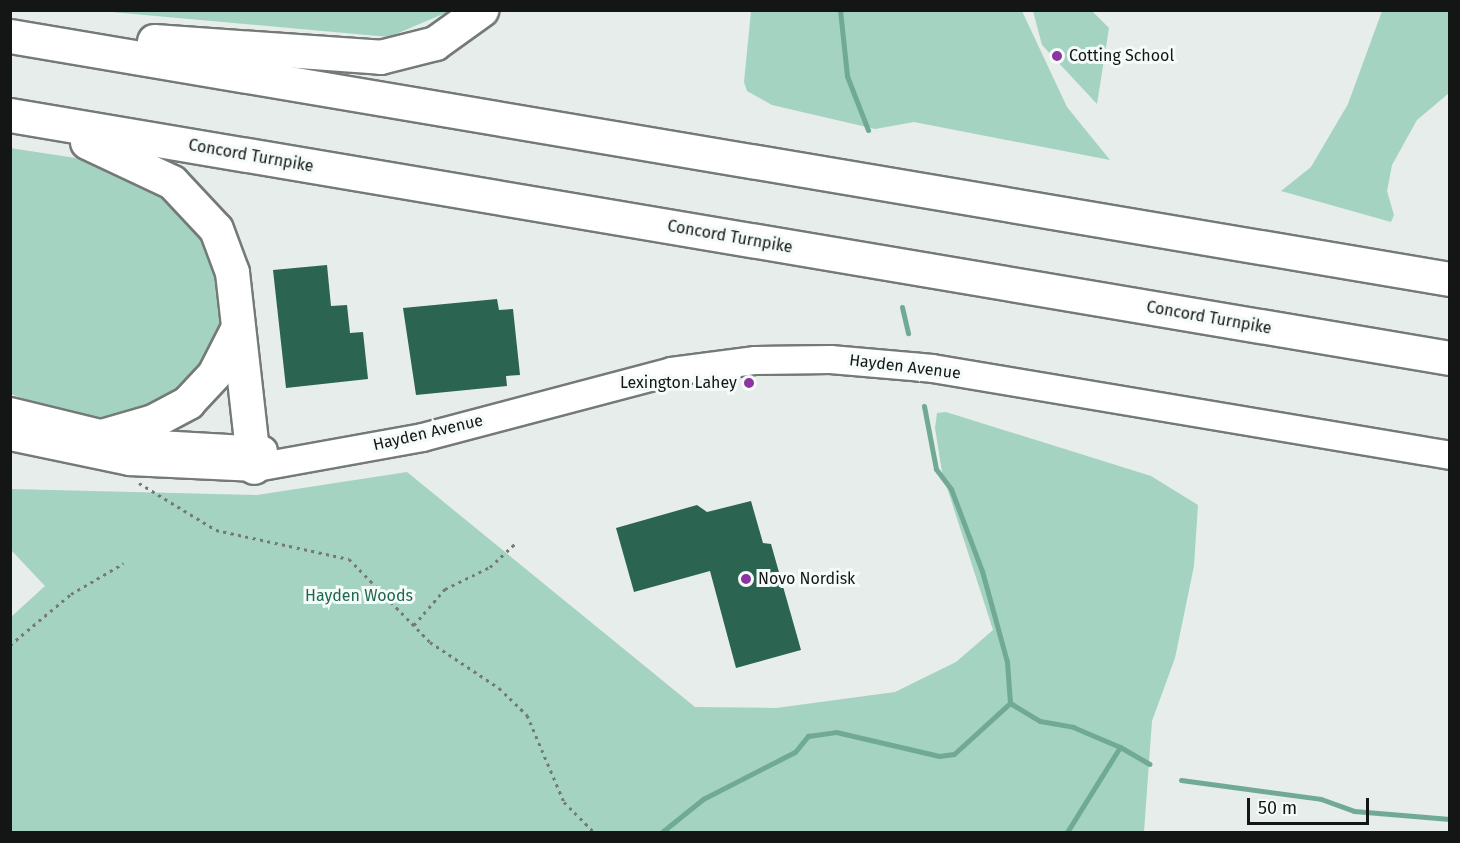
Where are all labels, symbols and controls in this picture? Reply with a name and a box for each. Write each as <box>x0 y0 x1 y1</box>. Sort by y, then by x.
place label: Cotting School <box>1069 46 1174 66</box>
marker: Cotting School <box>1050 49 1064 63</box>
street label: Concord Turnpike <box>187 136 315 176</box>
street label: Concord Turnpike <box>666 217 794 257</box>
street label: Concord Turnpike <box>1145 298 1273 338</box>
street label: Hayden Avenue <box>848 351 962 383</box>
place label: Lexington Lahey <box>620 373 737 393</box>
marker: Lexington Lahey <box>742 376 756 390</box>
street label: Hayden Avenue <box>371 411 485 455</box>
place label: Novo Nordisk <box>758 569 855 589</box>
marker: Novo Nordisk <box>739 572 753 586</box>
park label: Hayden Woods <box>305 586 413 606</box>
scale bar <box>1250 786 1372 824</box>
text: 50 m <box>1258 797 1297 819</box>

